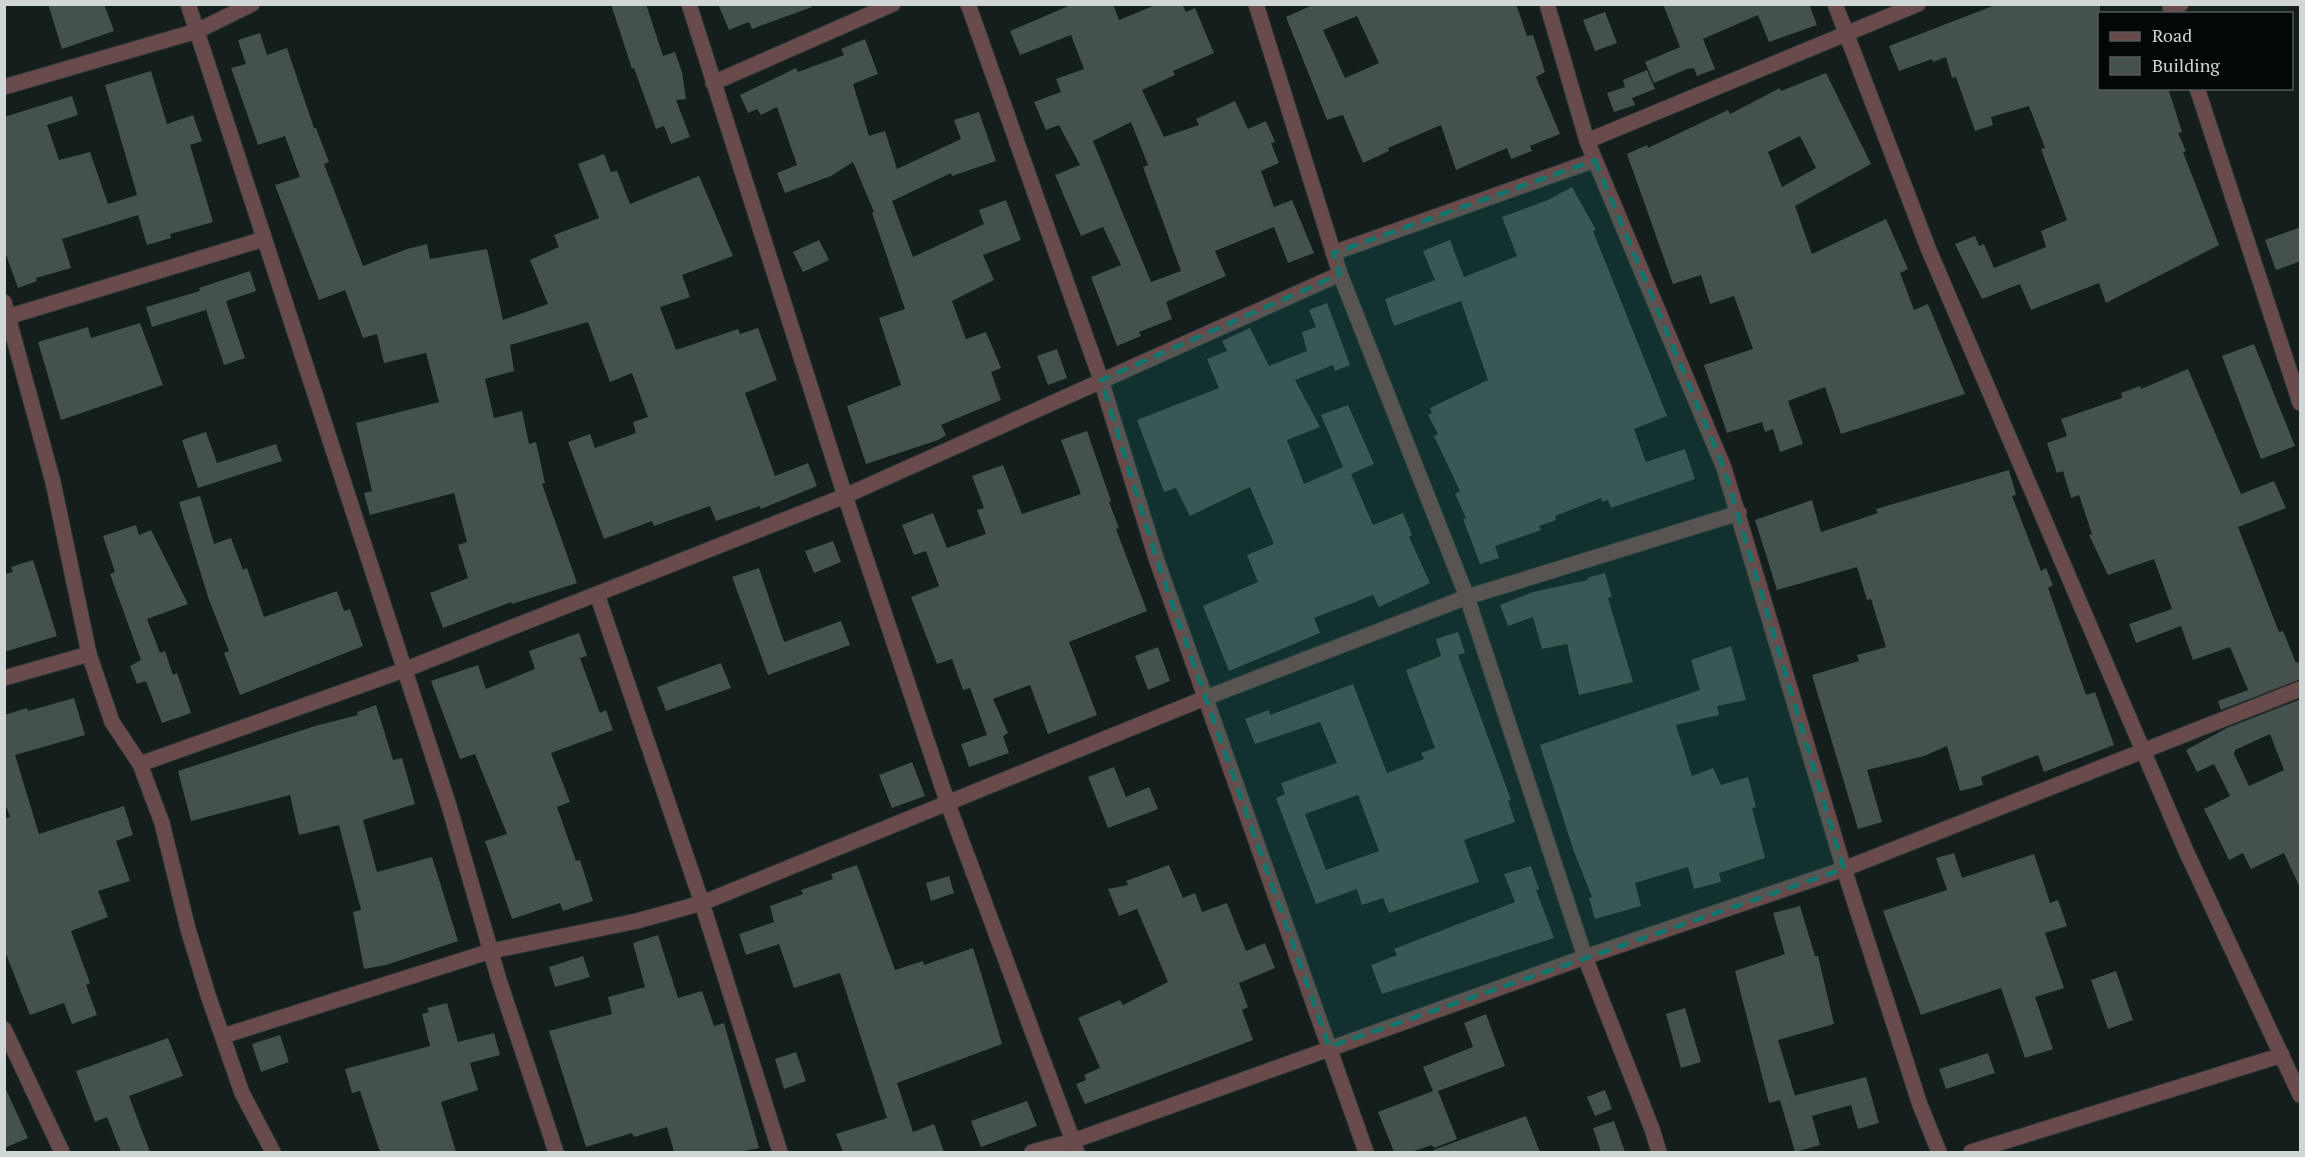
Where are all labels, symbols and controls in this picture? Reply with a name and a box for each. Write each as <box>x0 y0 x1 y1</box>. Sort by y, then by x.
legend <box>2098 12 2293 90</box>
text: Road <box>2152 23 2192 47</box>
text: Building <box>2152 53 2220 77</box>

